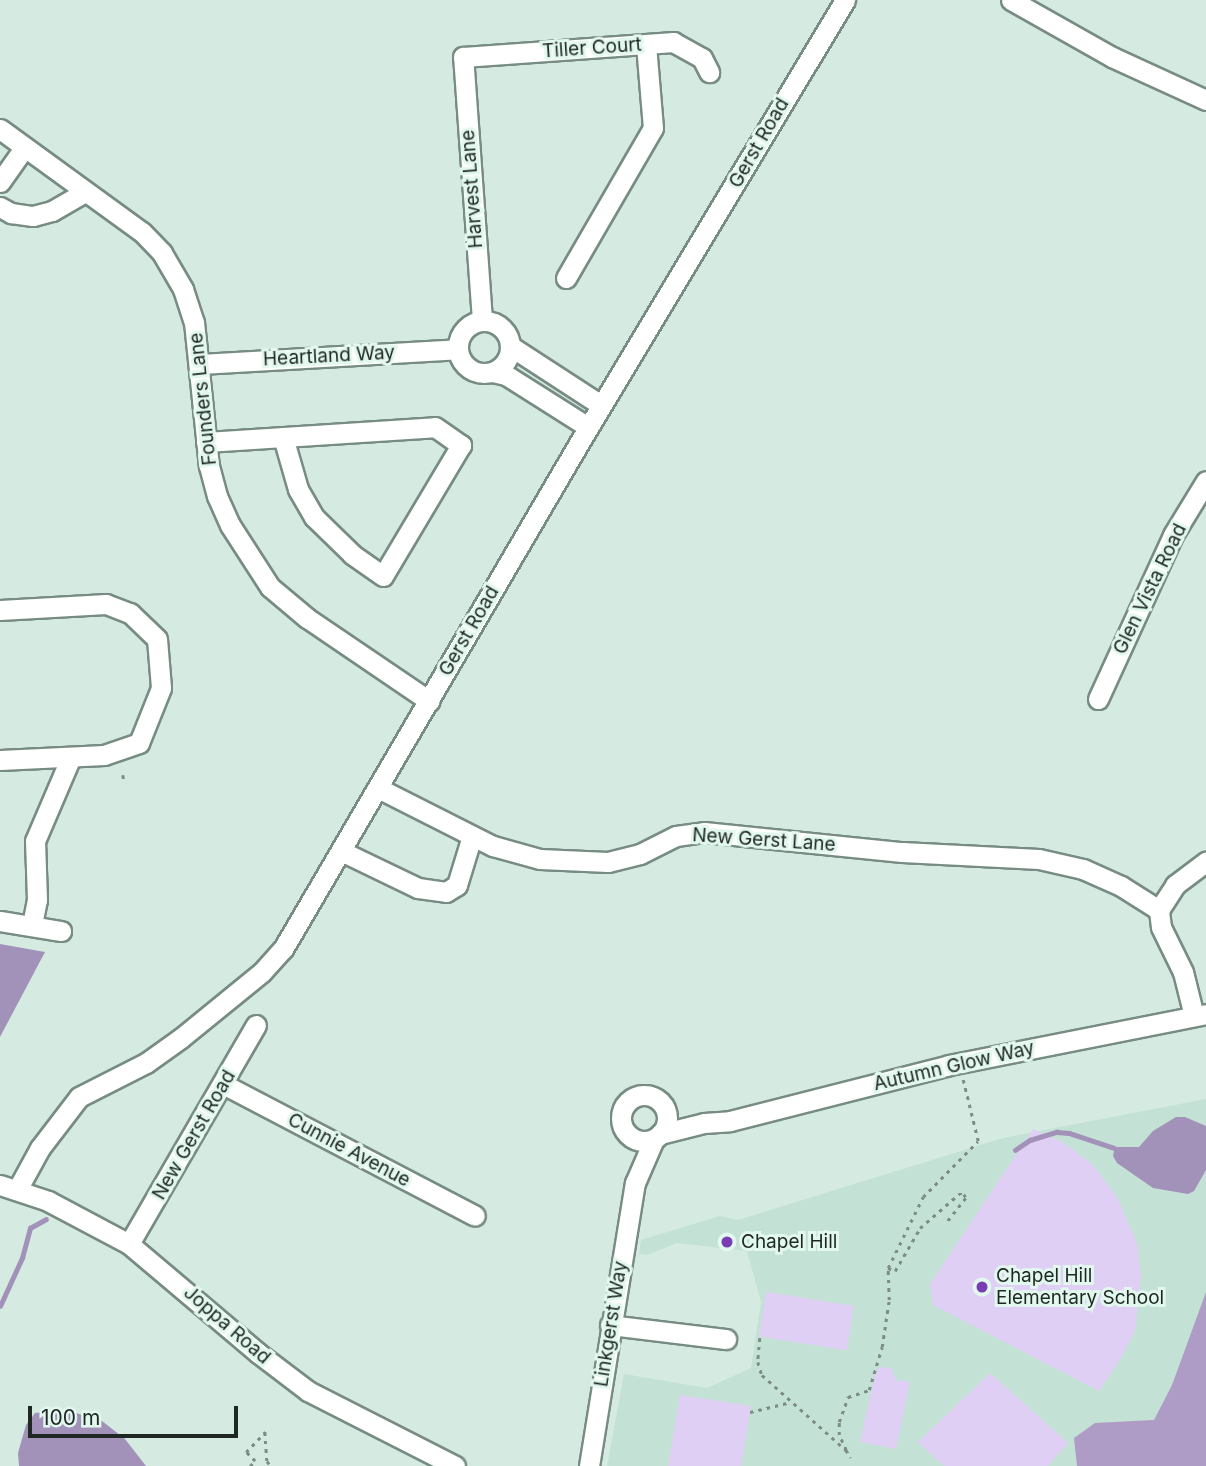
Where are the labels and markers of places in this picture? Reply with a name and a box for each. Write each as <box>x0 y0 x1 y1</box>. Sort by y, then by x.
place label: Chapel Hill <box>741 1231 837 1253</box>
marker: Chapel Hill <box>719 1234 735 1250</box>
place label: Chapel Hill Elementary School <box>996 1265 1164 1309</box>
marker: Chapel Hill Elementary School <box>974 1279 990 1295</box>

